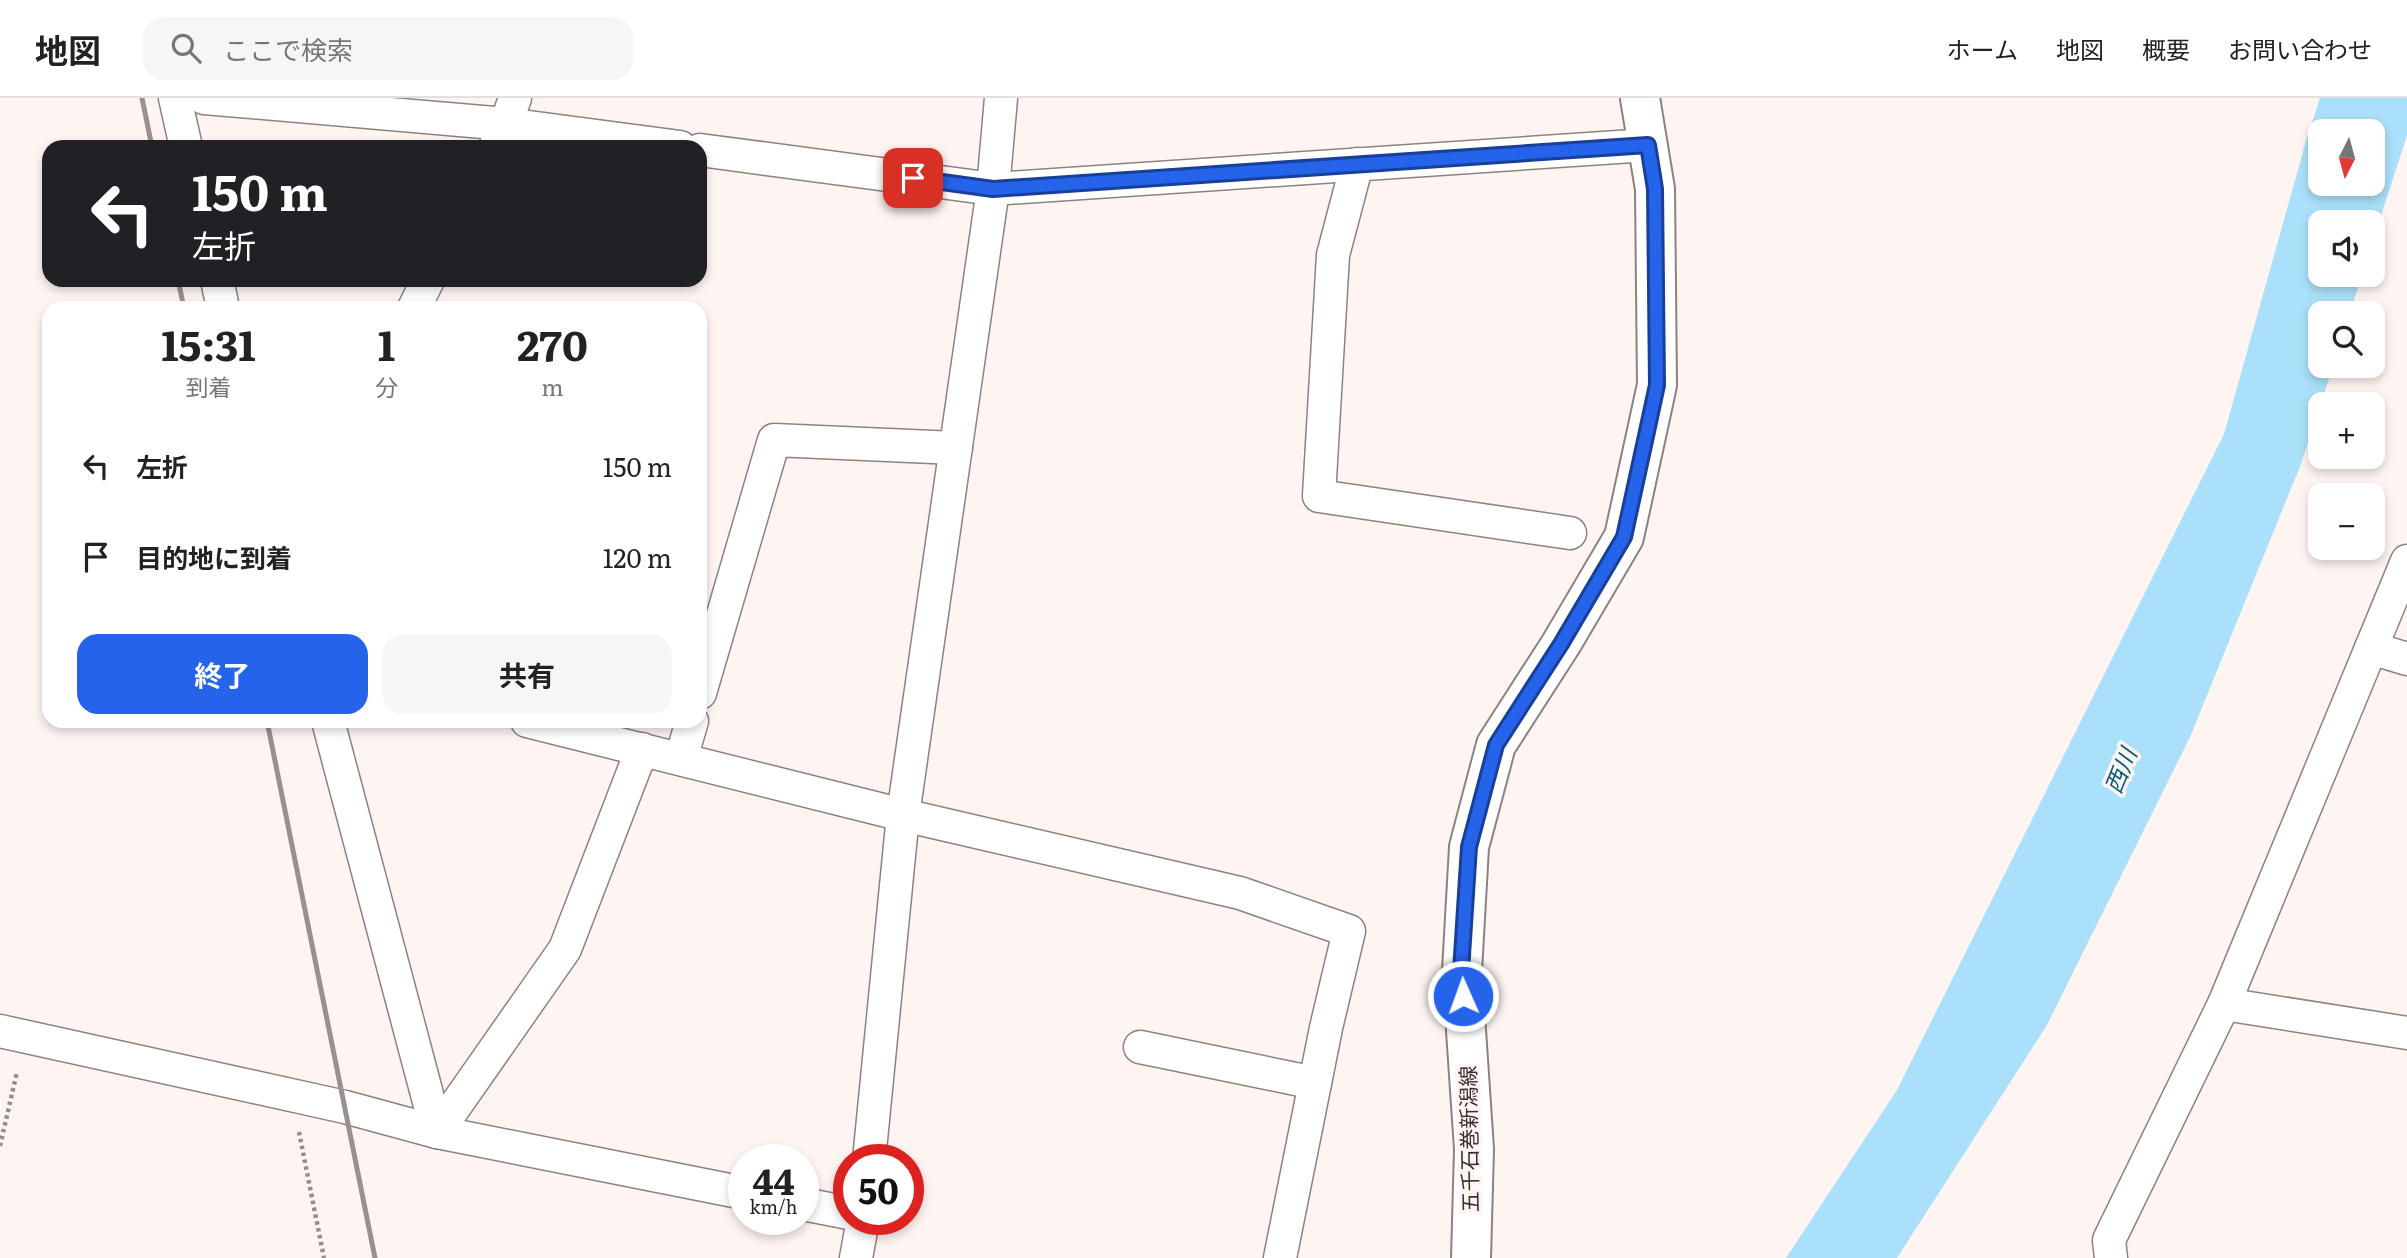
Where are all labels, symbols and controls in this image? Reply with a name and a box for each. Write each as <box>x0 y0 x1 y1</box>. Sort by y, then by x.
search box <box>143 17 633 80</box>
text: 地図 <box>35 24 101 73</box>
icon: search <box>167 29 205 67</box>
text: ここで検索 <box>223 29 353 68</box>
text: ホーム <box>1947 31 2018 66</box>
text: 地図 <box>2056 31 2104 66</box>
text: 概要 <box>2142 31 2190 66</box>
text: お問い合わせ <box>2228 31 2372 66</box>
north arrow <box>2308 119 2385 196</box>
map controls <box>2308 119 2385 560</box>
pin <box>883 148 943 208</box>
text: 150 m <box>192 153 328 226</box>
icon: arrive <box>894 159 932 197</box>
icon: left <box>77 168 168 259</box>
button: sound <box>2308 210 2385 287</box>
text: 左折 <box>192 220 256 268</box>
button: search <box>2308 301 2385 378</box>
text: 15:31 <box>161 312 256 374</box>
text: 1 <box>378 312 395 374</box>
text: 270 <box>517 312 588 374</box>
text: 到着 <box>185 369 231 403</box>
text: 分 <box>375 369 398 403</box>
text: m <box>541 369 564 403</box>
button: + <box>2308 392 2385 469</box>
text: 左折 <box>136 446 188 485</box>
text: 150 m <box>603 446 672 485</box>
icon: left <box>77 447 115 485</box>
button: − <box>2308 483 2385 560</box>
text: 目的地に到着 <box>136 537 292 576</box>
text: 120 m <box>603 537 672 576</box>
icon: arrive <box>77 538 115 576</box>
button: 終了 <box>77 634 368 714</box>
button: 共有 <box>382 634 672 714</box>
water label: 西川 <box>2095 740 2145 798</box>
position arrow <box>1426 959 1500 1033</box>
street label: 五千石巻新潟線 <box>1451 1065 1484 1213</box>
speed limit sign: 50 <box>833 1144 924 1235</box>
text: 44 <box>752 1154 795 1206</box>
text: km/h <box>750 1193 797 1220</box>

